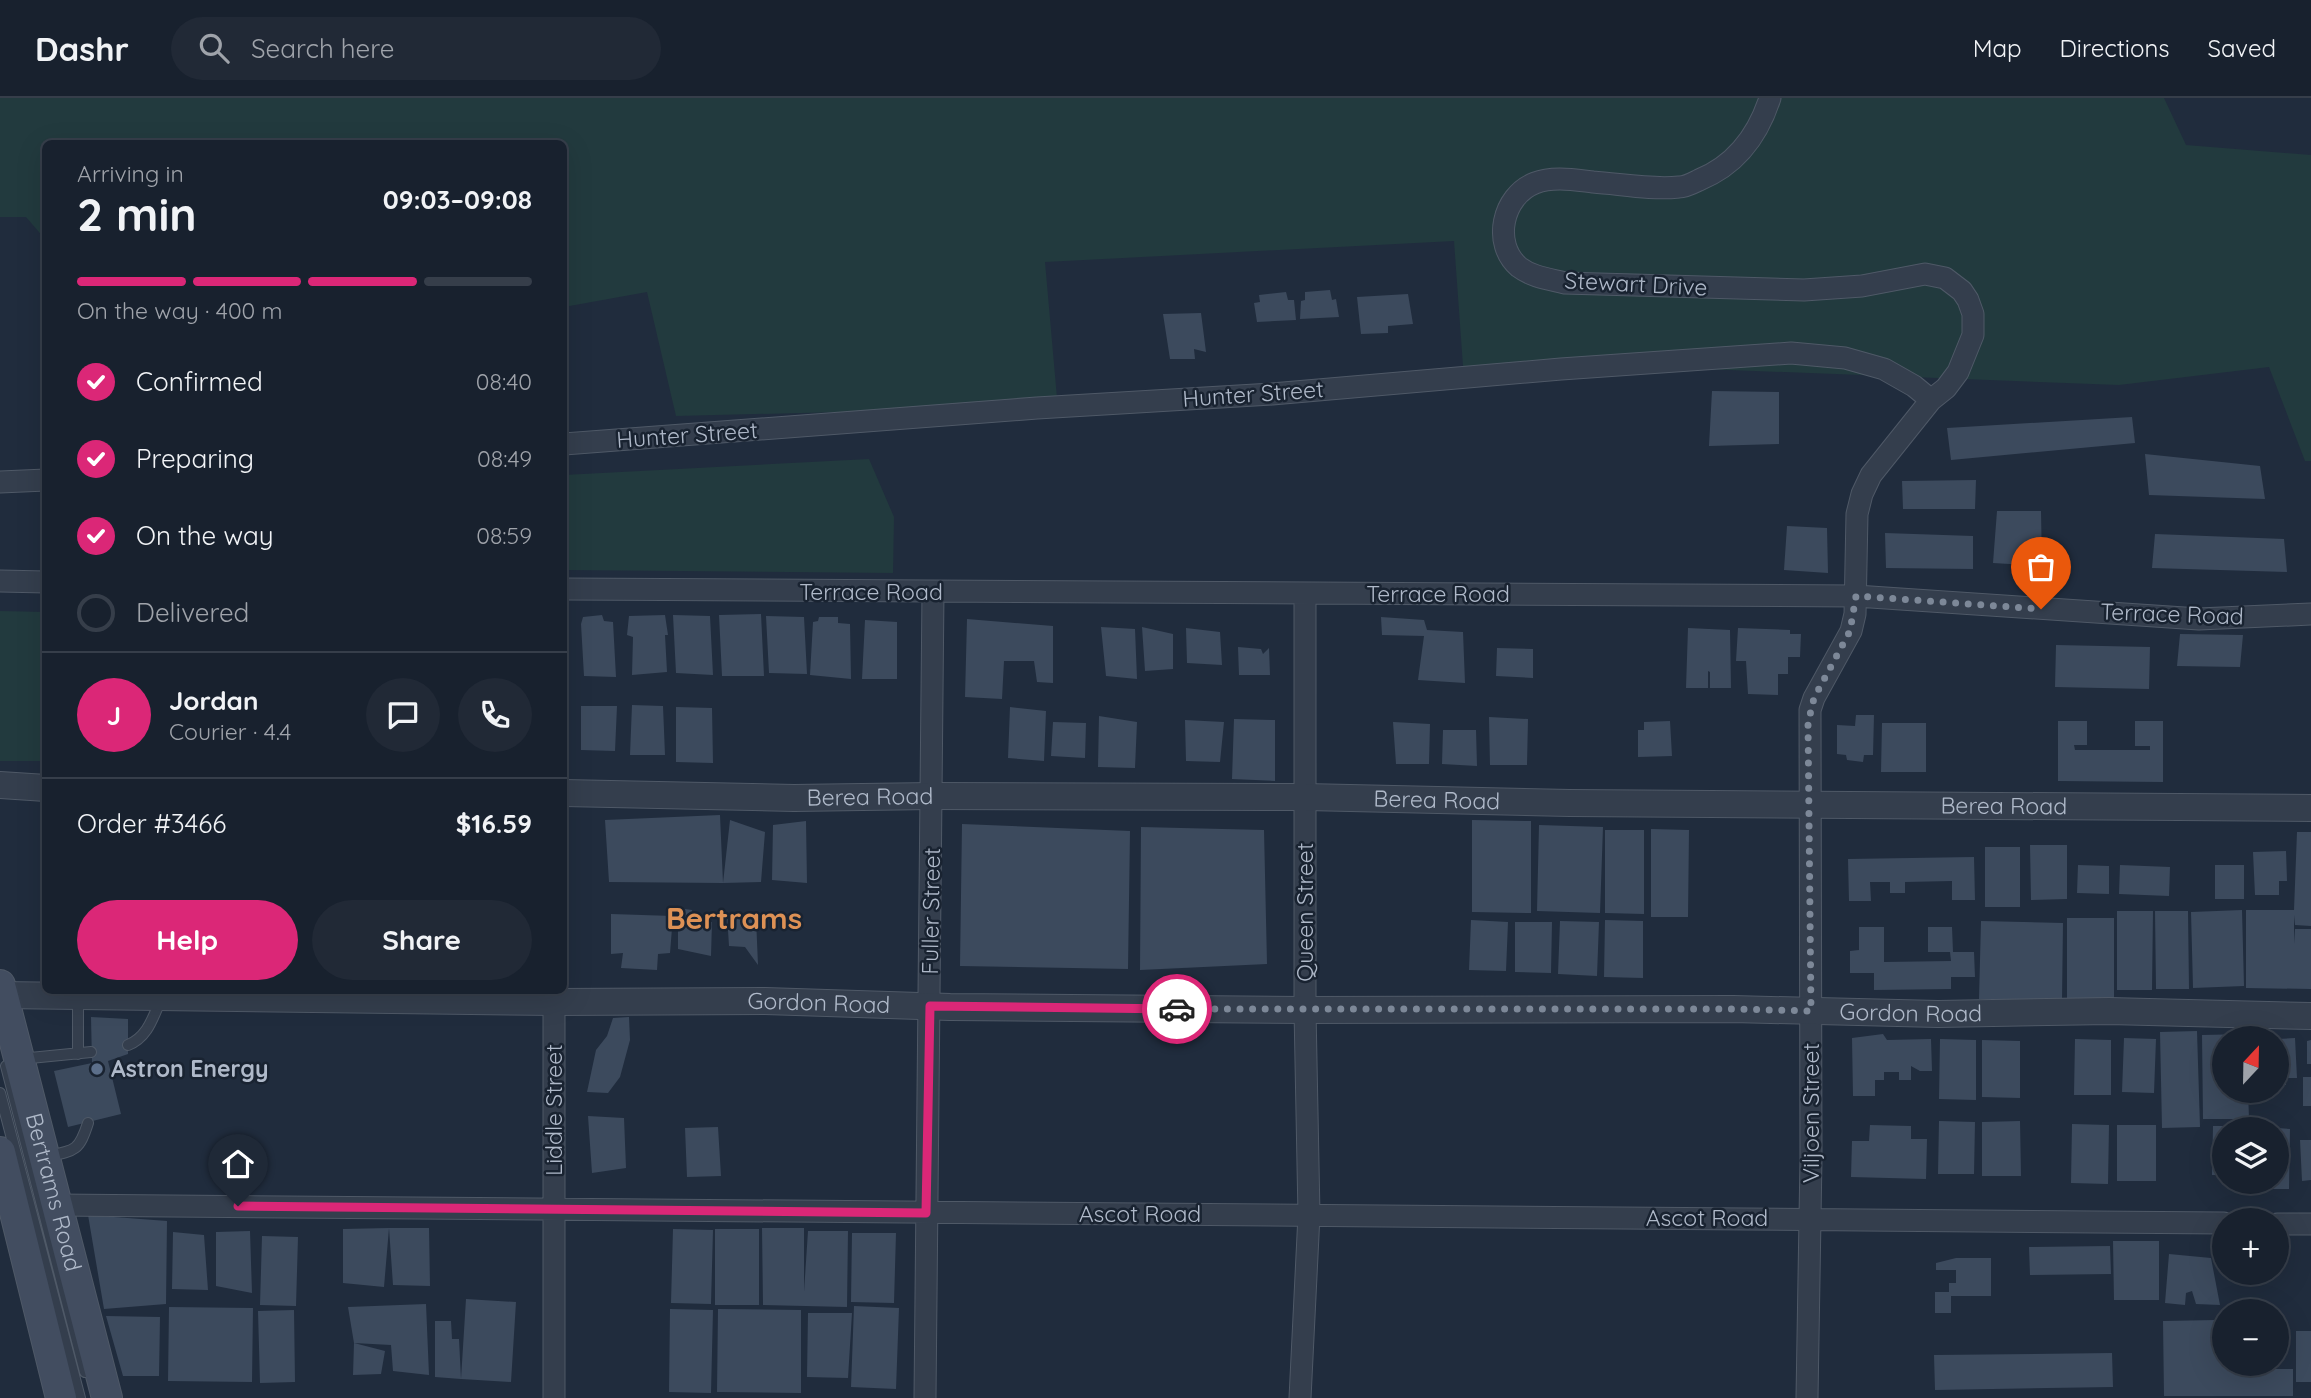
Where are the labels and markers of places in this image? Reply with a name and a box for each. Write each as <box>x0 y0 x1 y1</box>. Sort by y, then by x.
pin <box>2011 537 2071 609</box>
place label: Astron Energy <box>111 1054 268 1083</box>
marker: Astron Energy <box>89 1061 105 1077</box>
pin <box>208 1134 268 1206</box>

